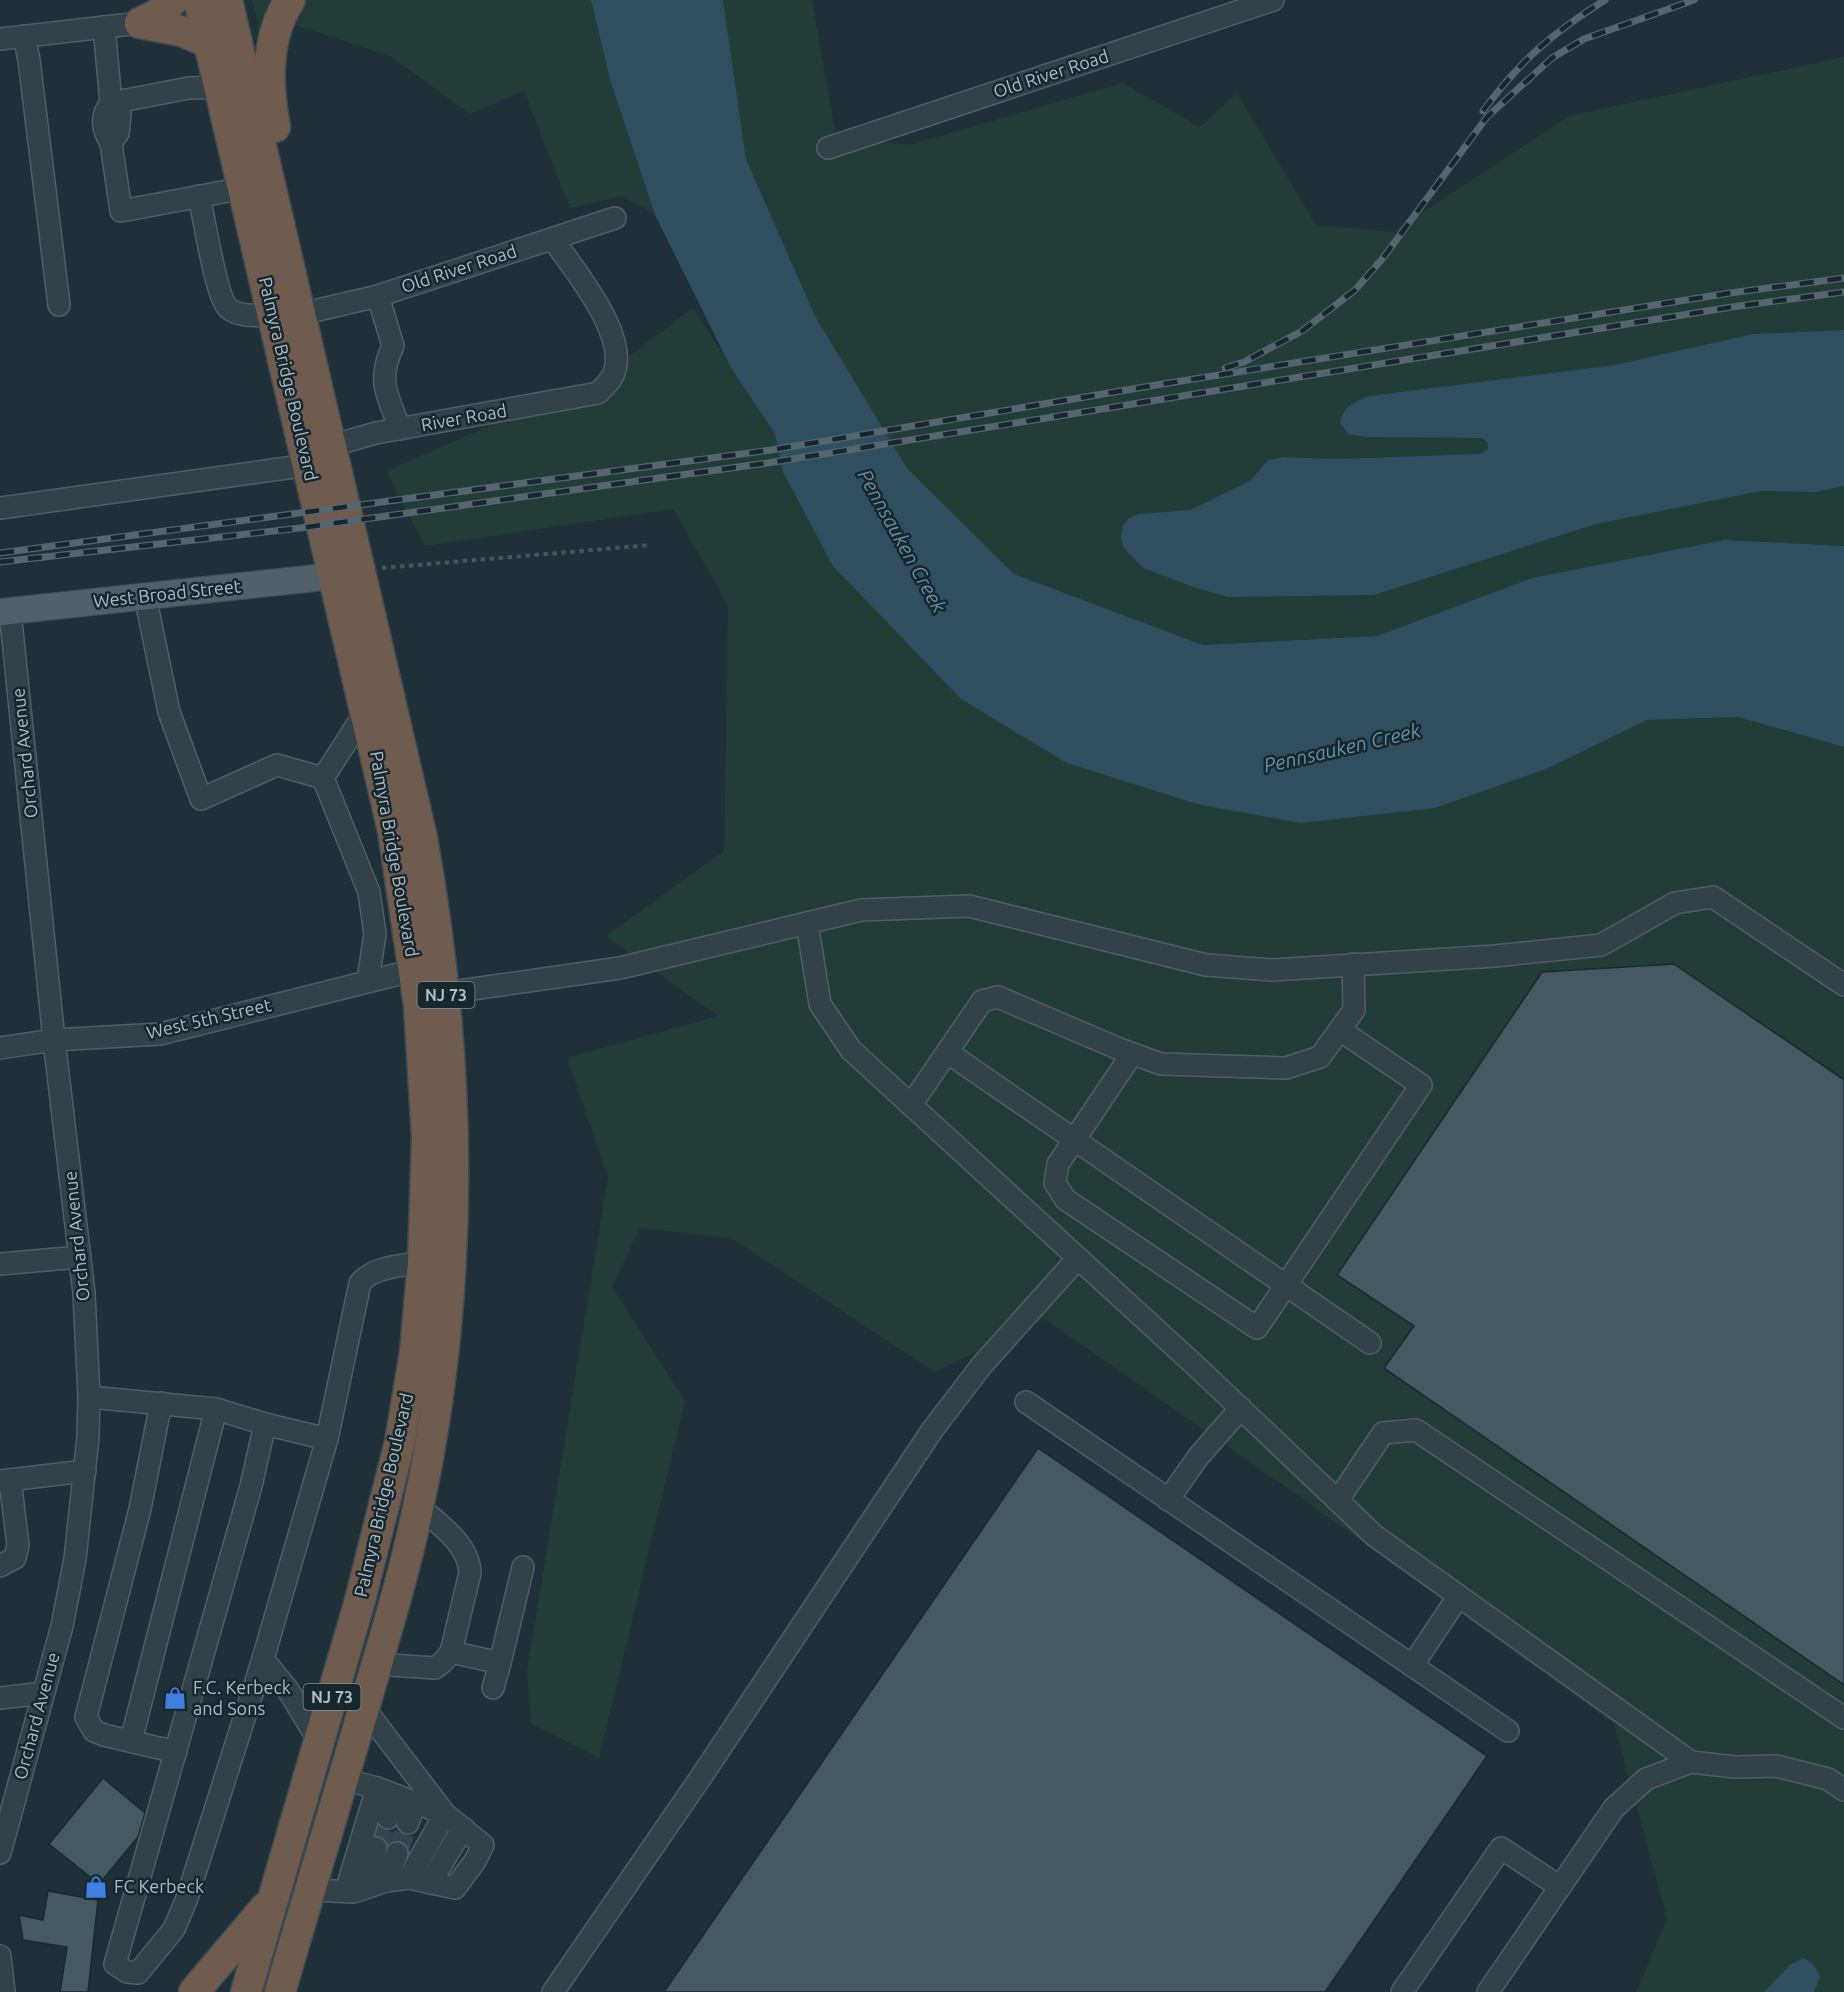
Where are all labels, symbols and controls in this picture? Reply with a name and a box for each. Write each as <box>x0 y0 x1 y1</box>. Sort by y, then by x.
street label: Old River Road <box>991 45 1111 101</box>
street label: Old River Road <box>399 240 519 296</box>
street label: Palmyra Bridge Boulevard <box>256 275 322 483</box>
street label: River Road <box>419 400 508 434</box>
water label: Pennsauken Creek <box>854 465 952 617</box>
street label: West Broad Street <box>92 575 242 611</box>
street label: Orchard Avenue <box>7 687 41 819</box>
water label: Pennsauken Creek <box>1261 718 1423 777</box>
street label: Palmyra Bridge Boulevard <box>367 749 423 958</box>
road number: NJ 73 <box>418 982 474 1008</box>
street label: West 5th Street <box>145 994 273 1042</box>
street label: Orchard Avenue <box>59 1170 93 1302</box>
street label: Palmyra Bridge Boulevard <box>350 1391 416 1599</box>
street label: Orchard Avenue <box>9 1650 63 1781</box>
place label: F.C. Kerbeck and Sons <box>193 1677 291 1718</box>
road number: NJ 73 <box>304 1684 360 1710</box>
shop icon: F.C. Kerbeck and Sons <box>162 1685 188 1711</box>
shop icon: FC Kerbeck <box>83 1874 109 1900</box>
place label: FC Kerbeck <box>114 1876 204 1896</box>

